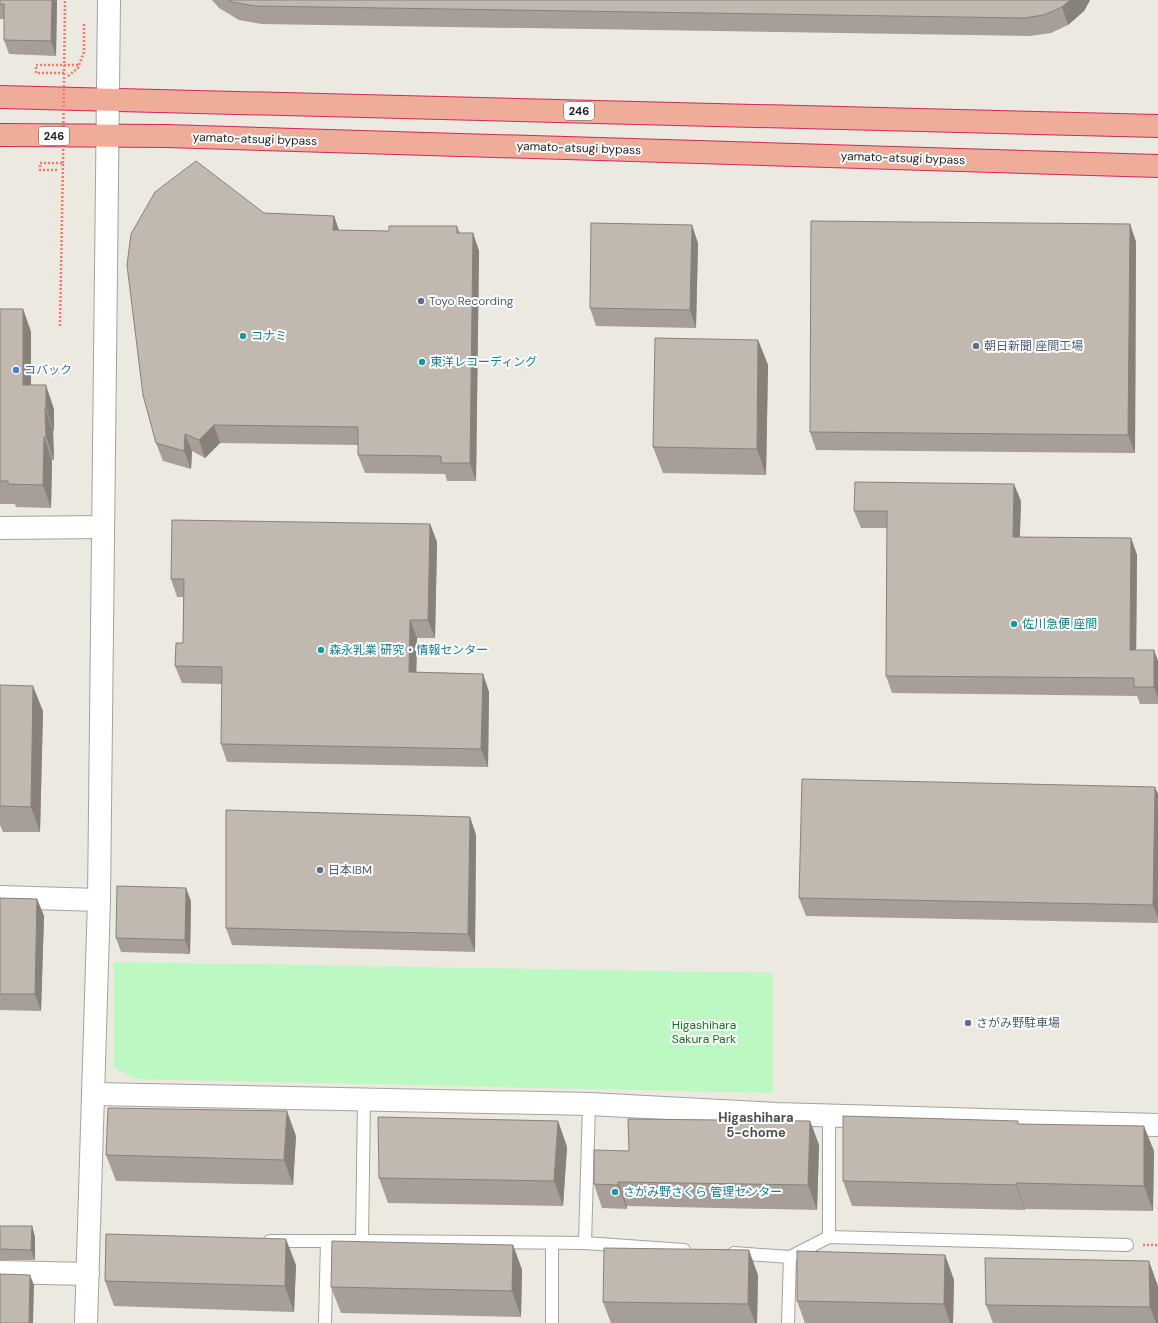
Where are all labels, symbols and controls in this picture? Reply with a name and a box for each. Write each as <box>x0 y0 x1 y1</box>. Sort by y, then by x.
road number: 246 <box>564 102 594 120</box>
road number: 246 <box>39 127 69 145</box>
street label: yamato-atsugi bypass <box>192 129 318 149</box>
street label: yamato-atsugi bypass <box>516 138 642 158</box>
street label: yamato-atsugi bypass <box>840 148 966 168</box>
place label: Toyo Recording <box>429 293 514 309</box>
marker: Toyo Recording <box>416 296 426 306</box>
place label: コナミ <box>251 328 287 344</box>
marker: コナミ <box>238 331 248 341</box>
place label: 朝日新聞 座間工場 <box>984 338 1083 354</box>
marker: 朝日新聞 座間工場 <box>971 341 981 351</box>
place label: 東洋レコーディング <box>430 354 537 370</box>
marker: 東洋レコーディング <box>417 357 427 367</box>
place label: コバック <box>24 362 72 378</box>
marker: コバック <box>11 365 21 375</box>
place label: 佐川急便 座間 <box>1022 616 1097 632</box>
marker: 佐川急便 座間 <box>1009 619 1019 629</box>
place label: 森永乳業 研究・情報センター <box>329 642 488 658</box>
marker: 森永乳業 研究・情報センター <box>316 645 326 655</box>
place label: 日本IBM <box>328 862 372 878</box>
marker: 日本IBM <box>315 865 325 875</box>
place label: さがみ野駐車場 <box>976 1015 1060 1031</box>
park label: Higashihara Sakura Park <box>672 1017 736 1047</box>
marker: さがみ野駐車場 <box>963 1018 973 1028</box>
district label: Higashihara 5-chome <box>718 1109 794 1141</box>
place label: さがみ野さくら 管理センター <box>623 1184 782 1200</box>
marker: さがみ野さくら 管理センター <box>610 1187 620 1197</box>

